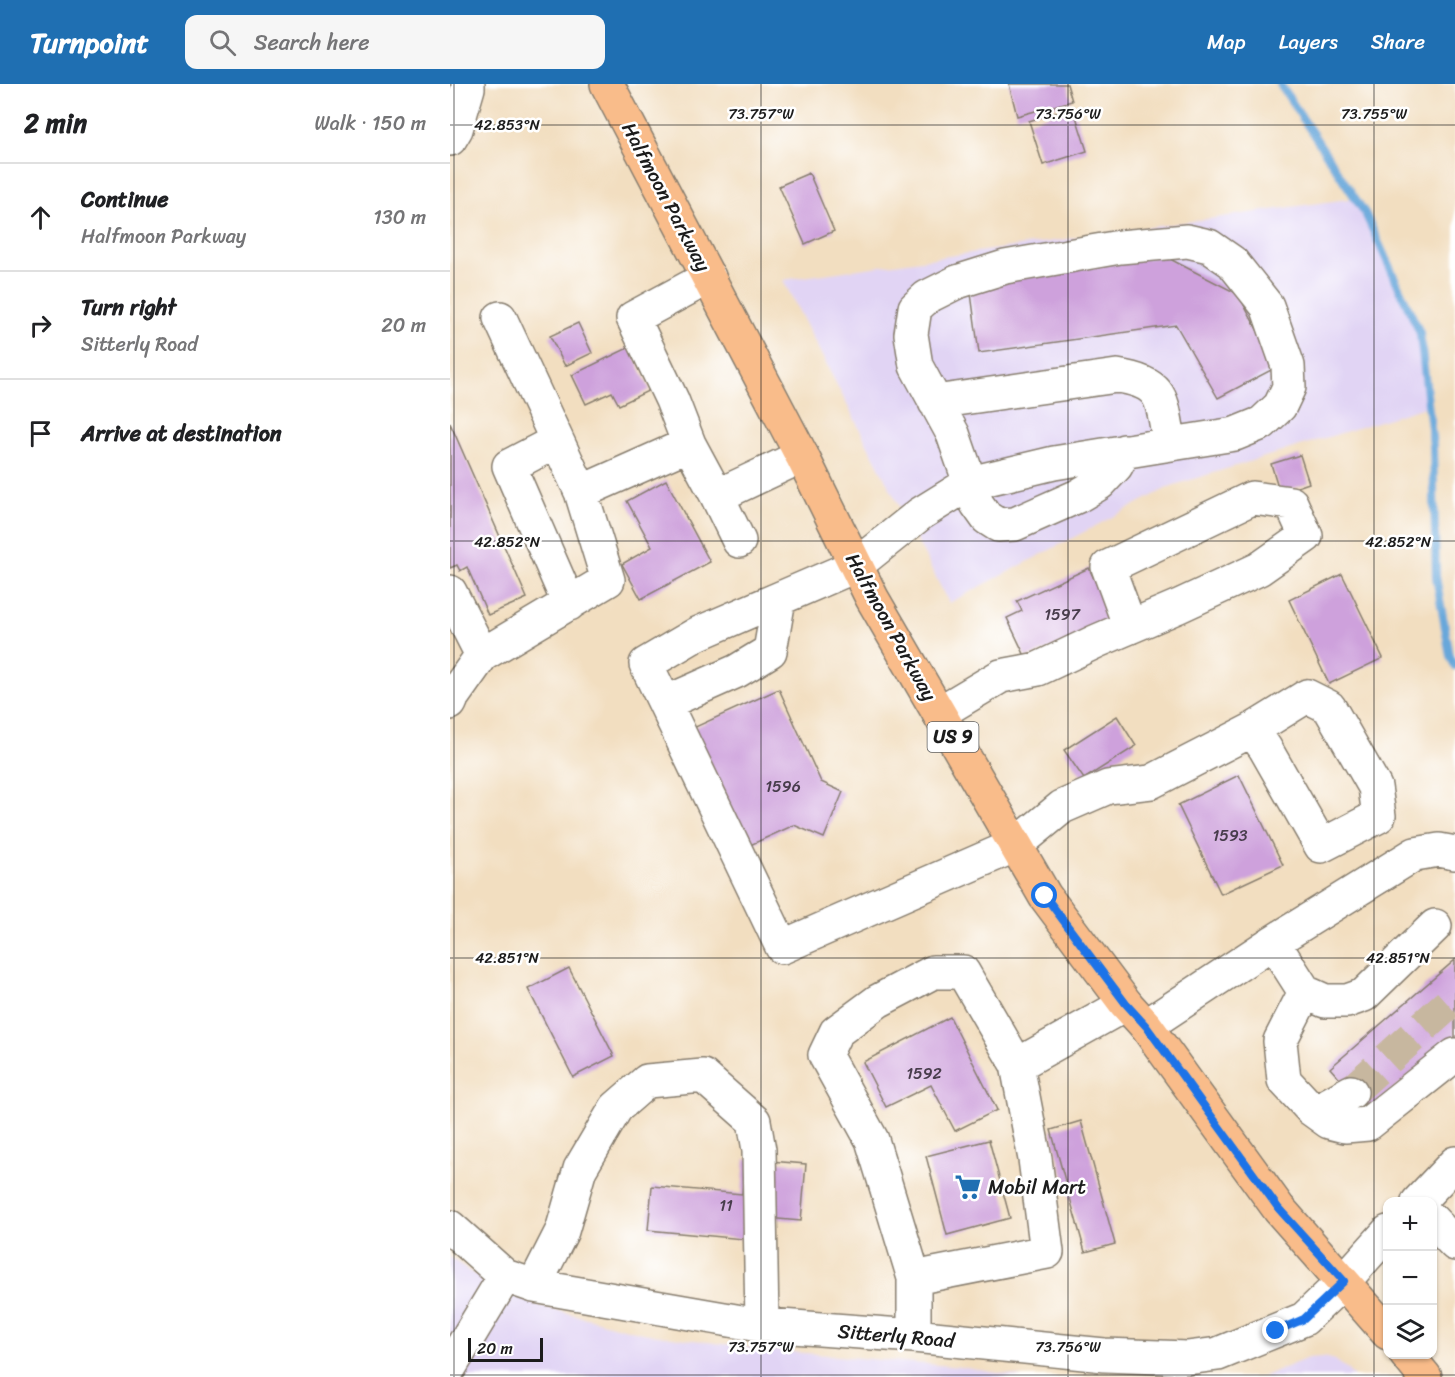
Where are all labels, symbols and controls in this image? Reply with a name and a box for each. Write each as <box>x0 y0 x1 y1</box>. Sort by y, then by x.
search box <box>185 15 605 69</box>
text: Turnpoint <box>30 18 149 67</box>
text: Search here <box>254 23 370 62</box>
text: Map <box>1207 23 1246 61</box>
text: Layers <box>1279 23 1338 61</box>
text: Share <box>1371 23 1425 61</box>
icon: search <box>206 26 239 59</box>
text: 2 min <box>24 100 87 146</box>
text: 73.757°W <box>728 101 794 127</box>
text: 73.756°W <box>1035 101 1101 127</box>
text: 73.755°W <box>1341 101 1408 127</box>
text: Walk · 150 m <box>314 106 426 141</box>
text: 42.853°N <box>474 112 541 138</box>
street label: Halfmoon Parkway <box>612 116 721 279</box>
text: Continue <box>81 180 169 219</box>
text: 130 m <box>373 200 426 235</box>
icon: ahead <box>24 201 57 234</box>
text: Halfmoon Parkway <box>81 219 246 254</box>
text: Turn right <box>81 288 176 327</box>
text: 20 m <box>381 308 426 343</box>
icon: right <box>24 309 57 342</box>
text: Sitterly Road <box>81 327 198 362</box>
text: Arrive at destination <box>81 414 282 453</box>
icon: arrive <box>24 417 57 450</box>
text: 42.852°N <box>474 529 541 555</box>
text: 42.852°N <box>1365 529 1432 555</box>
street label: Halfmoon Parkway <box>836 546 947 708</box>
house number: 1597 <box>1044 600 1081 629</box>
road number: US 9 <box>928 722 978 752</box>
house number: 1596 <box>765 772 801 801</box>
house number: 1593 <box>1212 821 1248 850</box>
route start <box>1031 882 1057 908</box>
text: 42.851°N <box>475 945 540 971</box>
text: 42.851°N <box>1366 945 1431 971</box>
house number: 1592 <box>906 1059 942 1088</box>
place label: Mobil Mart <box>988 1170 1086 1205</box>
supermarket icon: Mobil Mart <box>953 1172 983 1202</box>
house number: 11 <box>719 1191 733 1220</box>
map controls <box>1383 1197 1437 1359</box>
button: + <box>1383 1197 1437 1251</box>
button: − <box>1383 1251 1437 1305</box>
button: layers <box>1383 1305 1437 1359</box>
street label: Sitterly Road <box>836 1313 957 1359</box>
route end <box>1262 1317 1288 1343</box>
text: 20 m <box>477 1334 513 1363</box>
text: 73.757°W <box>728 1334 794 1360</box>
text: 73.756°W <box>1035 1334 1101 1360</box>
scale bar <box>468 1335 543 1362</box>

